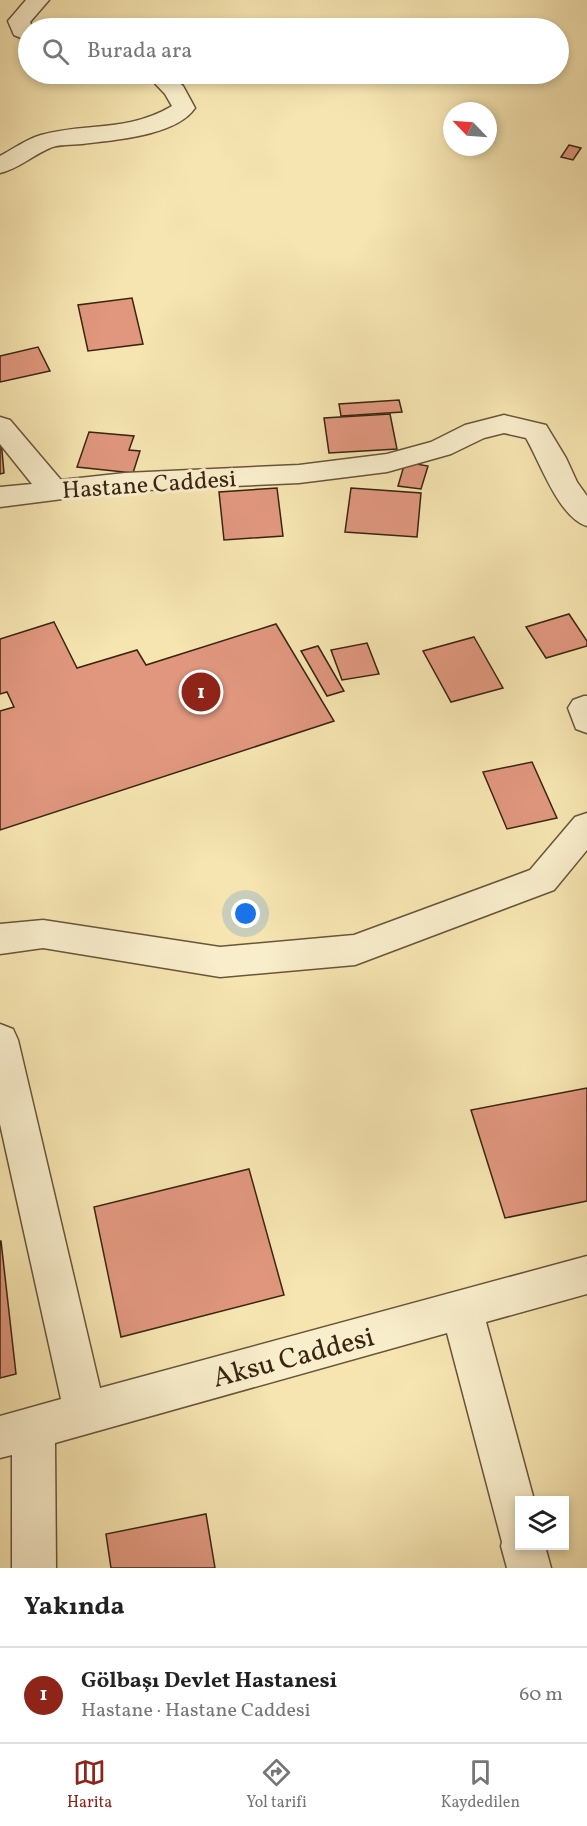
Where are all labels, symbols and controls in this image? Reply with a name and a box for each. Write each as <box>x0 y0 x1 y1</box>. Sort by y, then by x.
search box <box>18 18 569 84</box>
icon: search <box>39 35 72 68</box>
text: Burada ara <box>87 36 192 67</box>
north arrow <box>443 102 497 156</box>
street label: Hastane Caddesi <box>61 463 237 509</box>
pin: 1 <box>182 670 220 714</box>
your location <box>231 899 260 928</box>
street label: Aksu Caddesi <box>208 1318 379 1399</box>
map controls <box>515 1496 569 1550</box>
button: layers <box>515 1496 569 1550</box>
text: Yakında <box>24 1589 125 1625</box>
text: Gölbaşı Devlet Hastanesi <box>81 1666 337 1697</box>
text: 1 <box>39 1681 48 1709</box>
text: 60 m <box>519 1681 563 1709</box>
text: Hastane · Hastane Caddesi <box>81 1697 311 1725</box>
tab: Harita <box>67 1756 112 1814</box>
tab: Yol tarifi <box>246 1756 307 1814</box>
tab: Kaydedilen <box>441 1756 520 1814</box>

